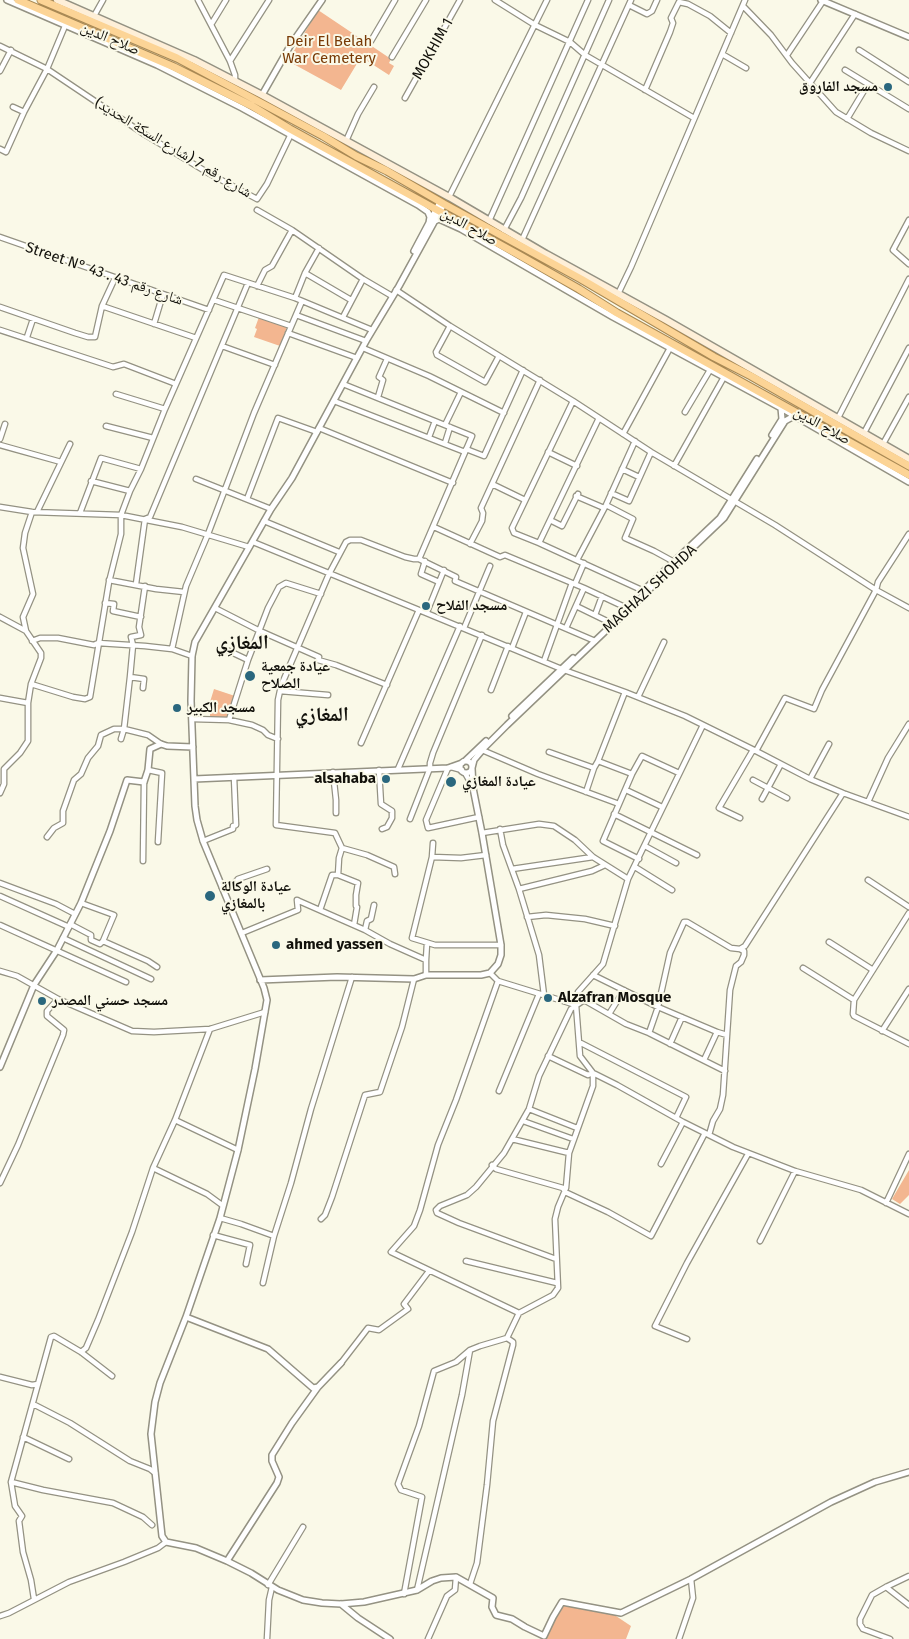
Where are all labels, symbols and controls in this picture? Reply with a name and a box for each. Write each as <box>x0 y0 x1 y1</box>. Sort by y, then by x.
street label: MOKHIM 1 <box>409 15 457 83</box>
street label: صلاح الدين <box>78 19 142 59</box>
park label: Deir El Belah War Cemetery <box>282 33 376 68</box>
place label: مسجد الفاروق <box>799 78 878 96</box>
marker: مسجد الفاروق <box>882 81 894 93</box>
street label: شارع رقم 7 (شارع السكة الحديد) <box>91 94 255 202</box>
street label: صلاح الدين <box>437 204 501 250</box>
street label: Street N° 43 . شارع رقم 43 <box>23 239 185 309</box>
street label: صلاح الدين <box>790 403 854 449</box>
street label: MAGHAZI SHOHDA <box>599 541 701 637</box>
place label: مسجد الفلاح <box>436 597 507 615</box>
marker: مسجد الفلاح <box>420 600 432 612</box>
district label: المغازِي <box>215 631 269 655</box>
place label: عيادة جمعية الصلاح <box>261 658 330 693</box>
marker: عيادة جمعية الصلاح <box>243 669 257 683</box>
place label: مسجد الكبير <box>187 699 255 717</box>
marker: مسجد الكبير <box>171 702 183 714</box>
district label: المغازي <box>295 703 349 727</box>
place label: alsahaba <box>314 770 376 788</box>
marker: alsahaba <box>380 773 392 785</box>
place label: عيادة المغازي <box>462 773 536 791</box>
marker: عيادة المغازي <box>444 775 458 789</box>
place label: عيادة الوكالة بالمغازي <box>221 878 291 913</box>
marker: عيادة الوكالة بالمغازي <box>203 889 217 903</box>
place label: ahmed yassen <box>286 936 383 954</box>
marker: ahmed yassen <box>270 939 282 951</box>
place label: Alzafran Mosque <box>558 989 671 1007</box>
place label: مسجد حسني المصدر <box>52 992 168 1010</box>
marker: Alzafran Mosque <box>542 992 554 1004</box>
marker: مسجد حسني المصدر <box>36 995 48 1007</box>

